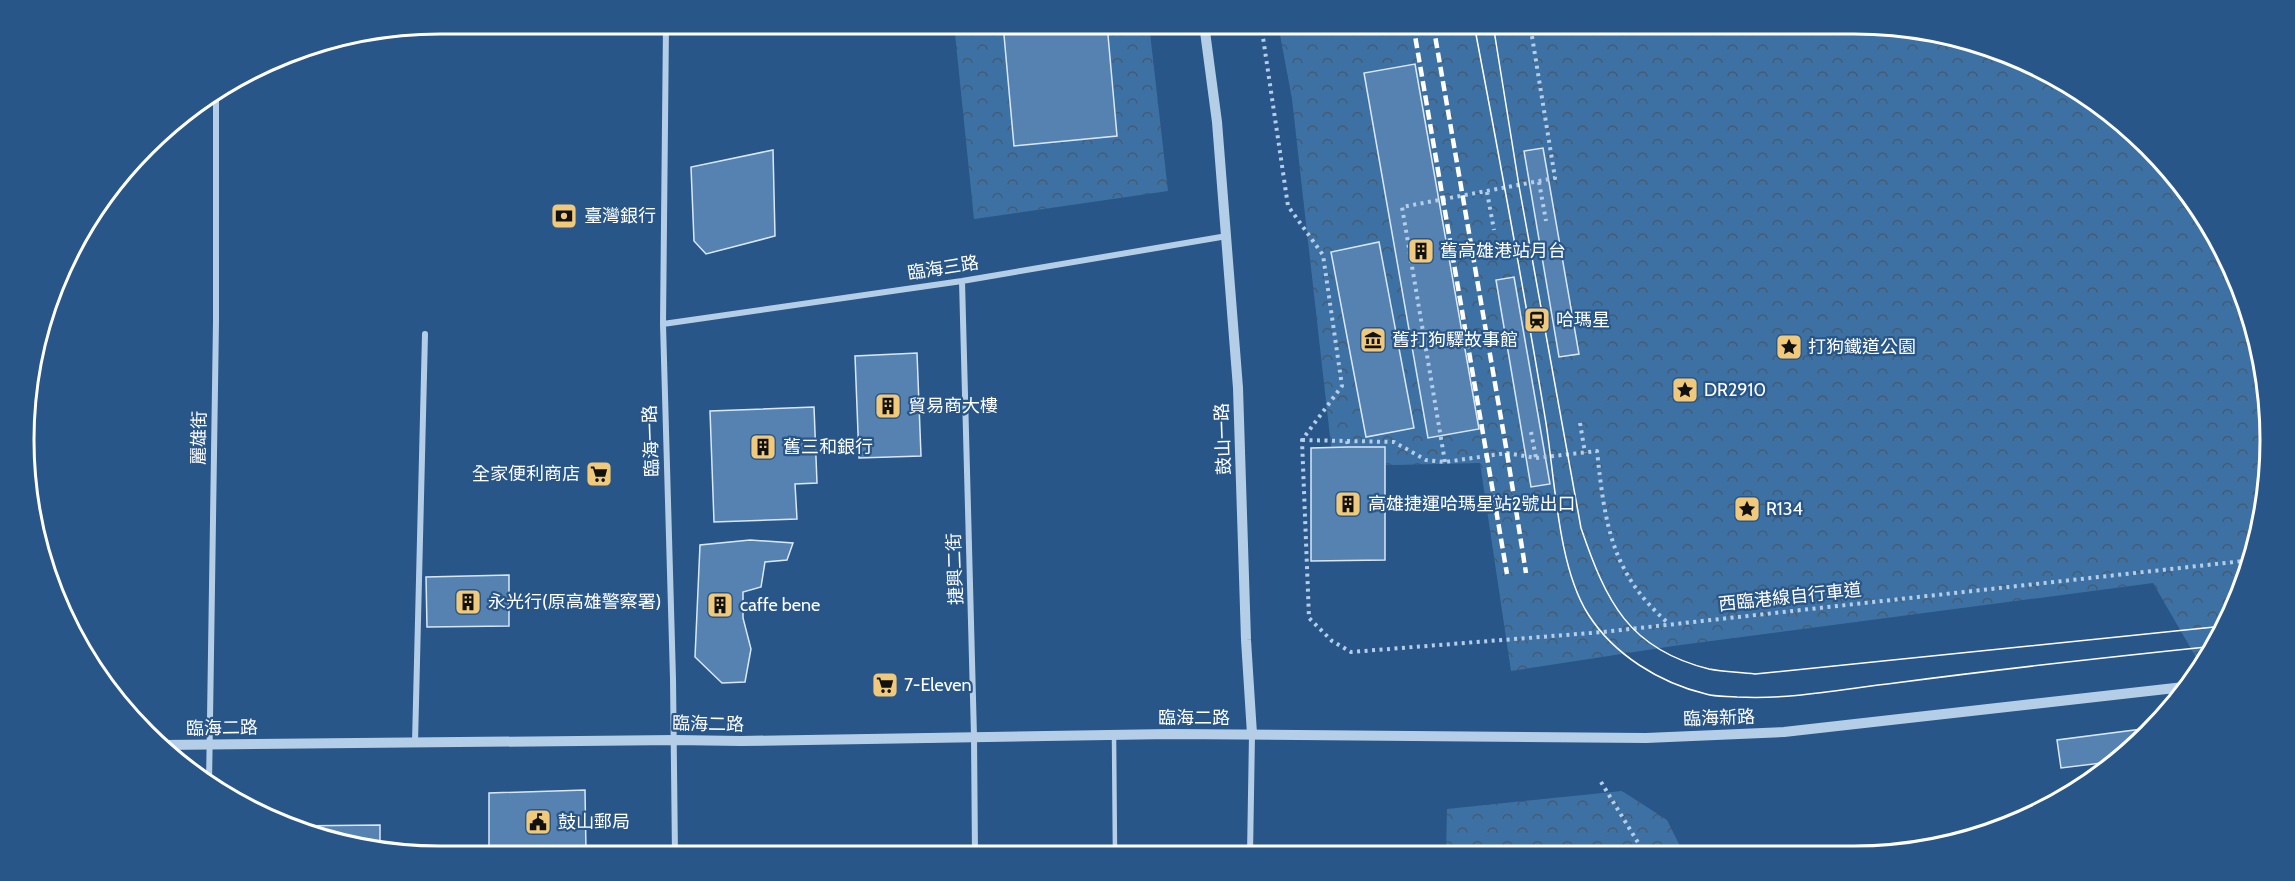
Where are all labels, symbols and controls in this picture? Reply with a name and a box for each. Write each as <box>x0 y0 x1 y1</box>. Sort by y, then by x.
bank icon: 臺灣銀行 <box>549 201 579 231</box>
place label: 臺灣銀行 <box>584 205 656 227</box>
building icon: 舊高雄港站月台 <box>1406 236 1436 266</box>
place label: 舊高雄港站月台 <box>1440 240 1566 262</box>
street label: 臨海三路 <box>906 252 980 284</box>
station icon: 哈瑪星 <box>1522 305 1552 335</box>
place label: 哈瑪星 <box>1556 309 1610 331</box>
museum icon: 舊打狗驛故事館 <box>1358 325 1388 355</box>
place label: 舊打狗驛故事館 <box>1392 329 1518 351</box>
place icon: 打狗鐵道公園 <box>1774 332 1804 362</box>
place label: 打狗鐵道公園 <box>1808 336 1916 358</box>
place icon: DR2910 <box>1670 375 1700 405</box>
place label: DR2910 <box>1704 379 1766 401</box>
building icon: 貿易商大樓 <box>873 391 903 421</box>
place label: 貿易商大樓 <box>908 395 998 417</box>
street label: 鼓山一路 <box>1211 403 1235 475</box>
street label: 臨海一路 <box>639 405 663 477</box>
street label: 麗雄街 <box>188 411 210 465</box>
building icon: 舊三和銀行 <box>748 432 778 462</box>
place label: 舊三和銀行 <box>783 436 873 458</box>
supermarket icon: 全家便利商店 <box>584 459 614 489</box>
place label: 全家便利商店 <box>472 463 580 485</box>
building icon: 高雄捷運哈瑪星站2號出口 <box>1333 489 1363 519</box>
place label: 高雄捷運哈瑪星站2號出口 <box>1368 493 1575 515</box>
place icon: R134 <box>1732 494 1762 524</box>
place label: R134 <box>1766 498 1803 520</box>
street label: 捷興二街 <box>943 533 967 605</box>
street label: 西臨港線自行車道 <box>1717 579 1863 615</box>
building icon: 永光行(原高雄警察署) <box>453 587 483 617</box>
building icon: caffe bene <box>705 590 735 620</box>
place label: 永光行(原高雄警察署) <box>488 591 661 613</box>
place label: caffe bene <box>740 594 820 616</box>
supermarket icon: 7-Eleven <box>870 670 900 700</box>
place label: 7-Eleven <box>904 674 972 696</box>
street label: 臨海新路 <box>1683 706 1755 730</box>
street label: 臨海二路 <box>1158 707 1230 729</box>
street label: 臨海二路 <box>672 712 744 736</box>
street label: 臨海二路 <box>186 716 258 740</box>
public building icon: 鼓山郵局 <box>523 807 553 837</box>
place label: 鼓山郵局 <box>558 811 630 833</box>

